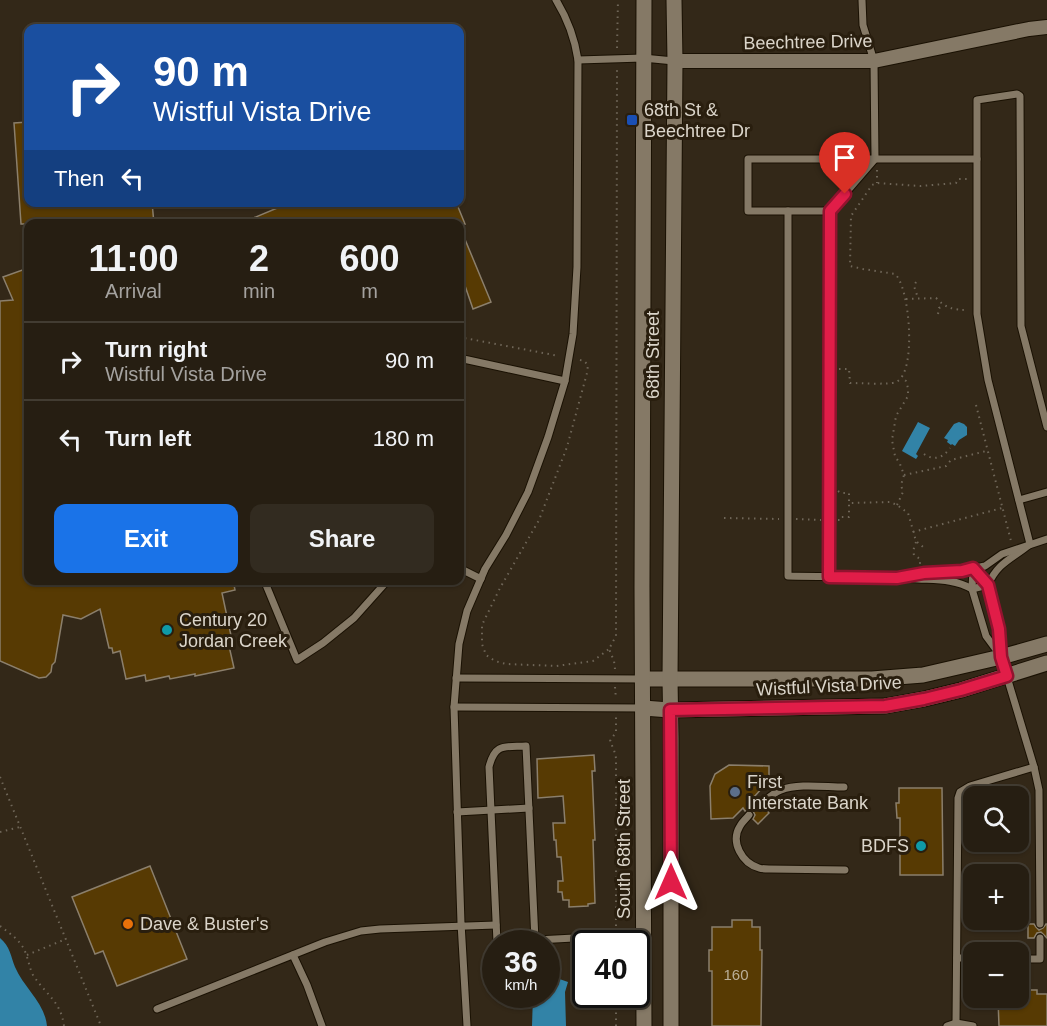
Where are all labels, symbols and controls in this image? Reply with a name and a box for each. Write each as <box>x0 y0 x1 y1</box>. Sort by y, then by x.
street label: Beechtree Drive <box>743 31 873 53</box>
icon: right <box>54 48 132 126</box>
text: 90 m <box>153 48 249 95</box>
text: Wistful Vista Drive <box>153 97 372 127</box>
place label: 68th St & Beechtree Dr <box>644 100 750 141</box>
marker: 68th St & Beechtree Dr <box>625 113 639 127</box>
pin <box>819 132 870 194</box>
icon: arrive <box>828 141 861 174</box>
icon: left <box>116 162 149 195</box>
text: Then <box>54 166 104 191</box>
text: 11:00 <box>88 238 178 279</box>
text: 2 <box>249 238 269 279</box>
text: 600 <box>340 238 400 279</box>
text: Arrival <box>105 280 162 302</box>
text: min <box>243 280 275 302</box>
text: m <box>361 280 378 302</box>
street label: 68th Street <box>643 311 663 399</box>
text: Turn right <box>105 337 207 362</box>
icon: right <box>54 345 87 378</box>
text: 90 m <box>385 348 434 373</box>
text: Wistful Vista Drive <box>105 363 267 385</box>
icon: left <box>54 423 87 456</box>
text: Turn left <box>105 426 191 451</box>
text: 180 m <box>373 426 434 451</box>
button: Exit <box>54 504 238 573</box>
button: Share <box>250 504 434 573</box>
place label: Century 20 Jordan Creek <box>179 610 288 651</box>
marker: Century 20 Jordan Creek <box>160 623 174 637</box>
street label: Wistful Vista Drive <box>756 672 902 700</box>
place label: First Interstate Bank <box>747 772 869 813</box>
street label: South 68th Street <box>614 779 634 919</box>
marker: First Interstate Bank <box>728 785 742 799</box>
map controls <box>963 786 1029 1008</box>
button: search <box>963 786 1029 852</box>
place label: BDFS <box>861 836 909 856</box>
marker: BDFS <box>914 839 928 853</box>
position arrow <box>639 850 703 914</box>
button: + <box>963 864 1029 930</box>
place label: Dave & Buster's <box>140 914 269 934</box>
marker: Dave & Buster's <box>121 917 135 931</box>
speed limit sign: 40 <box>572 930 650 1008</box>
button: − <box>963 942 1029 1008</box>
text: 36 <box>504 945 538 978</box>
house number: 160 <box>723 966 749 983</box>
text: km/h <box>505 976 537 993</box>

